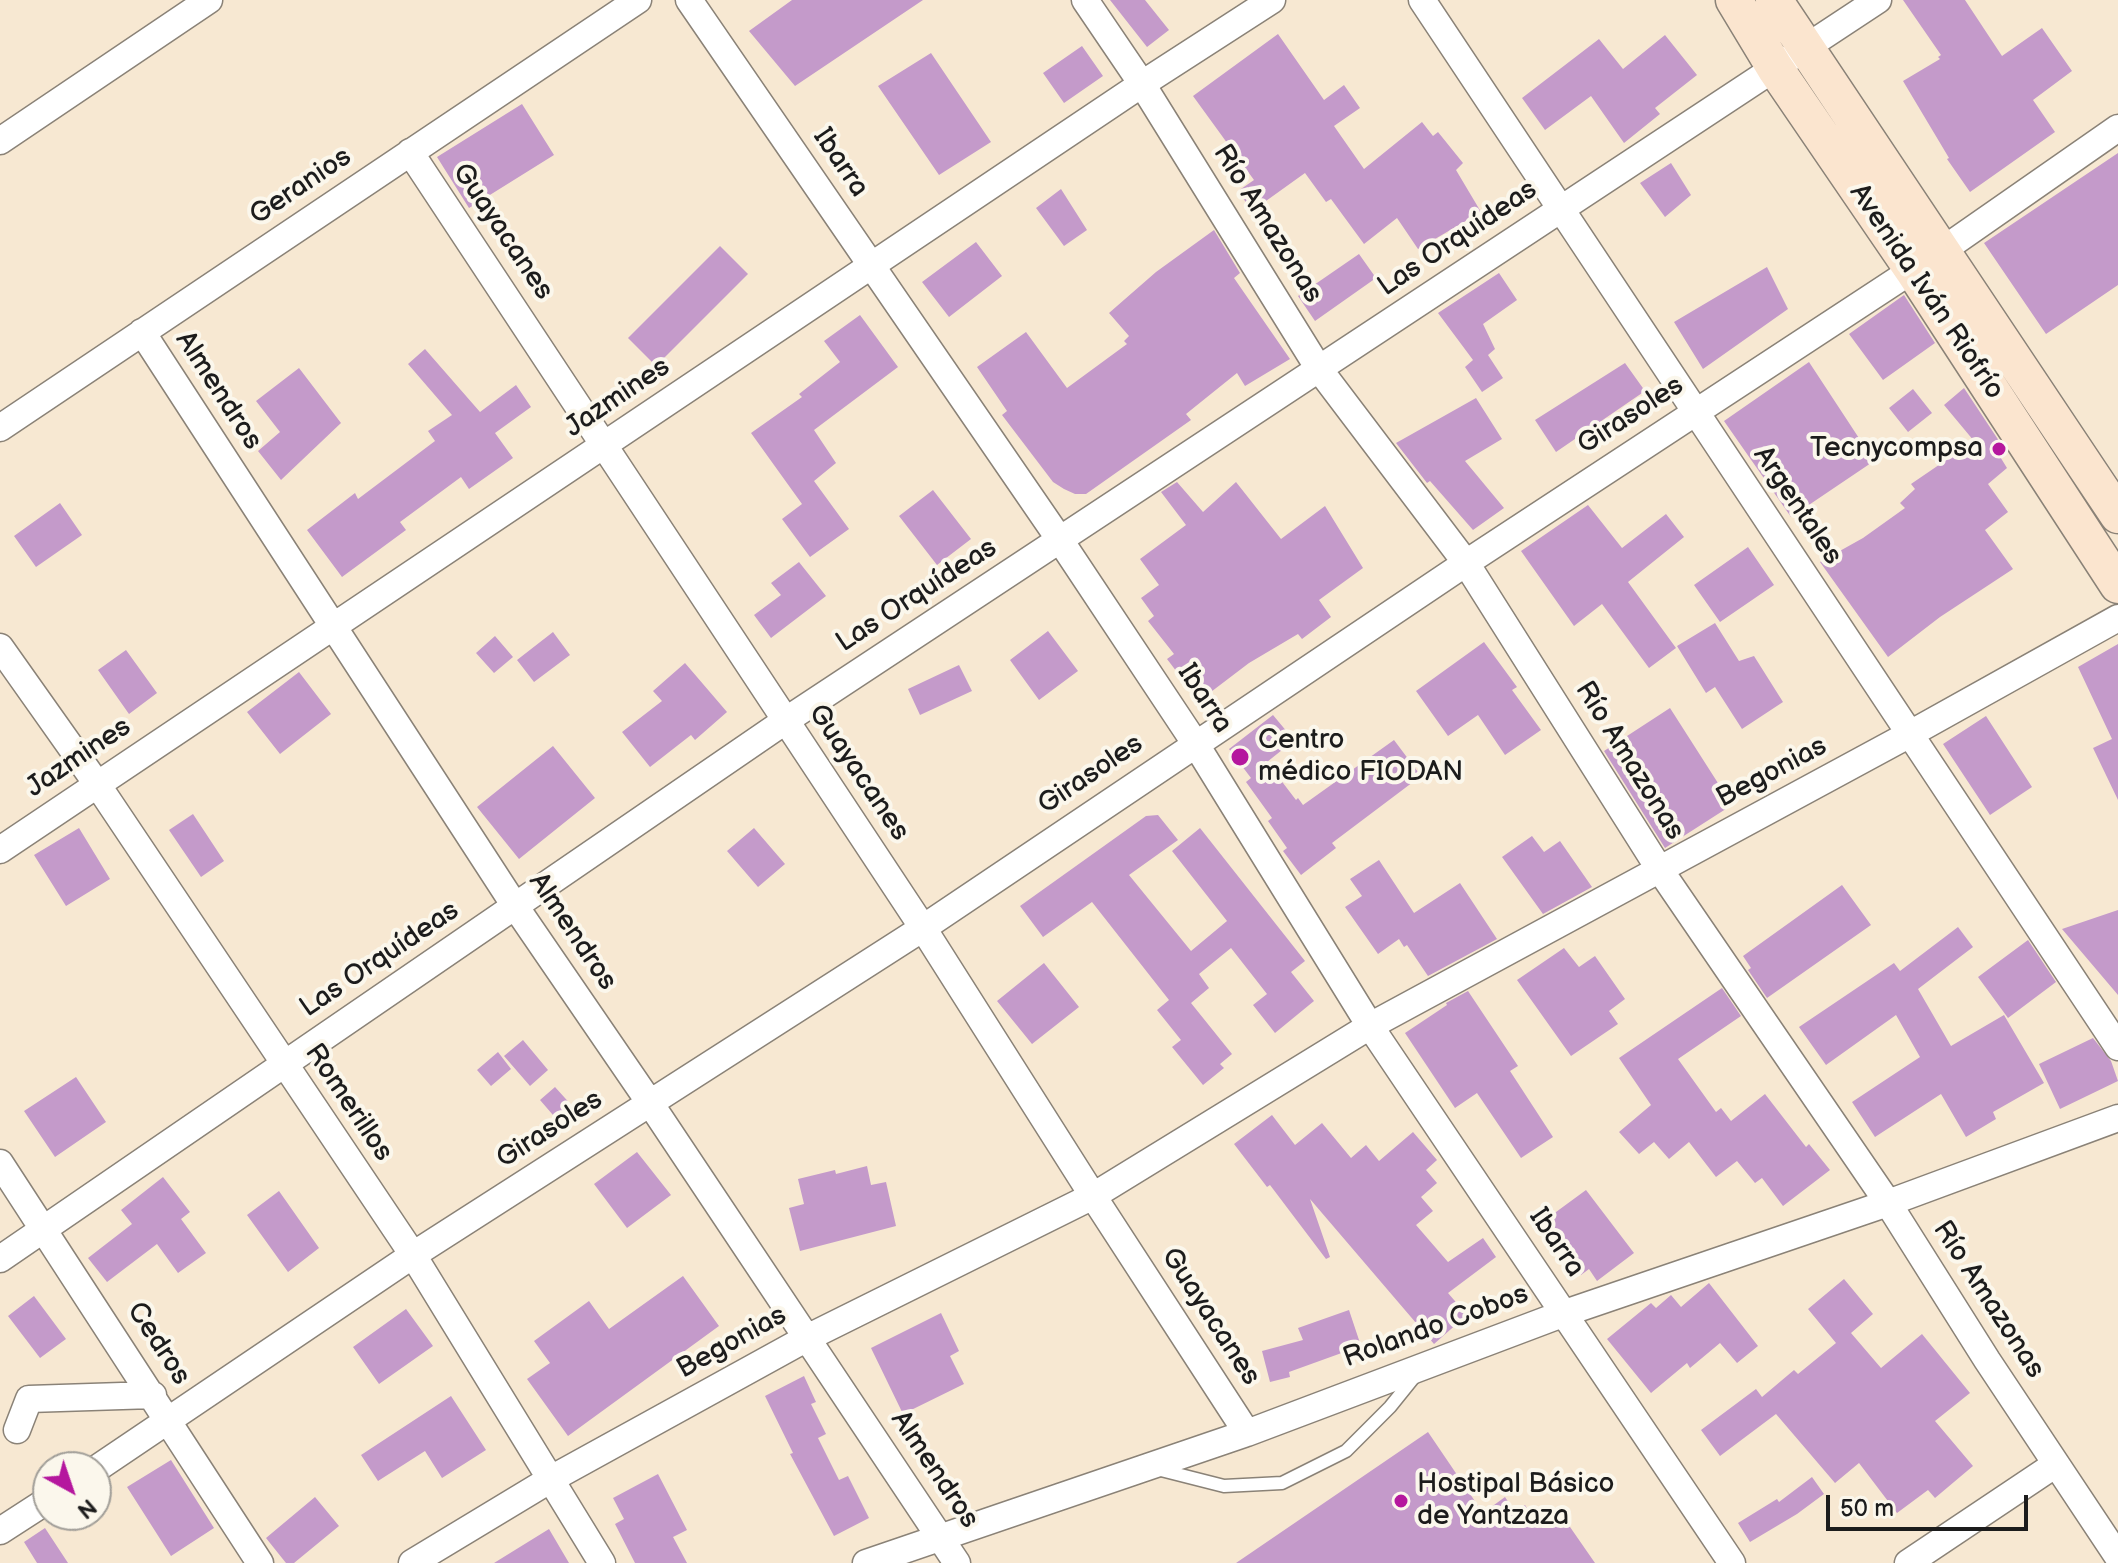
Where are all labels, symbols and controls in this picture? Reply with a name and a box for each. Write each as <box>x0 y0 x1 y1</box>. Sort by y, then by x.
street label: Ibarra <box>805 122 875 204</box>
street label: Río Amazonas <box>1205 139 1329 309</box>
street label: Geranios <box>244 141 358 233</box>
street label: Guayacanes <box>444 157 560 307</box>
street label: Las Orquídeas <box>1372 174 1544 304</box>
street label: Avenida Iván Riofrío <box>1841 178 2011 406</box>
street label: Almendros <box>167 326 269 456</box>
street label: Jazmines <box>559 351 677 445</box>
street label: Girasoles <box>1572 369 1690 463</box>
place label: Tecnycompsa <box>1810 432 1983 466</box>
street label: Argentales <box>1745 440 1849 572</box>
marker: Tecnycompsa <box>1990 440 2008 458</box>
street label: Las Orquídeas <box>831 532 1003 660</box>
street label: Ibarra <box>1169 658 1239 740</box>
street label: Río Amazonas <box>1567 676 1691 846</box>
street label: Guayacanes <box>800 698 916 848</box>
street label: Jazmines <box>20 711 138 805</box>
place label: Centro médico FIODAN <box>1258 724 1463 790</box>
street label: Girasoles <box>1032 728 1150 822</box>
street label: Begonias <box>1711 730 1833 816</box>
marker: Centro médico FIODAN <box>1229 746 1251 768</box>
street label: Almendros <box>521 867 623 997</box>
street label: Las Orquídeas <box>294 895 466 1025</box>
street label: Romerillos <box>297 1038 399 1168</box>
street label: Girasoles <box>491 1083 609 1177</box>
street label: Ibarra <box>1521 1202 1591 1284</box>
street label: Río Amazonas <box>1925 1215 2051 1385</box>
street label: Guayacanes <box>1153 1242 1267 1392</box>
street label: Rolando Cobos <box>1339 1278 1533 1376</box>
street label: Cedros <box>119 1296 197 1392</box>
street label: Begonias <box>671 1299 793 1387</box>
street label: Almendros <box>883 1405 985 1535</box>
north arrow <box>32 1451 112 1531</box>
place label: Hostipal Básico de Yantzaza <box>1417 1468 1615 1534</box>
scale bar <box>1830 1479 2032 1529</box>
marker: Hostipal Básico de Yantzaza <box>1392 1492 1410 1510</box>
text: N <box>71 1493 101 1524</box>
text: 50 m <box>1840 1494 1894 1523</box>

